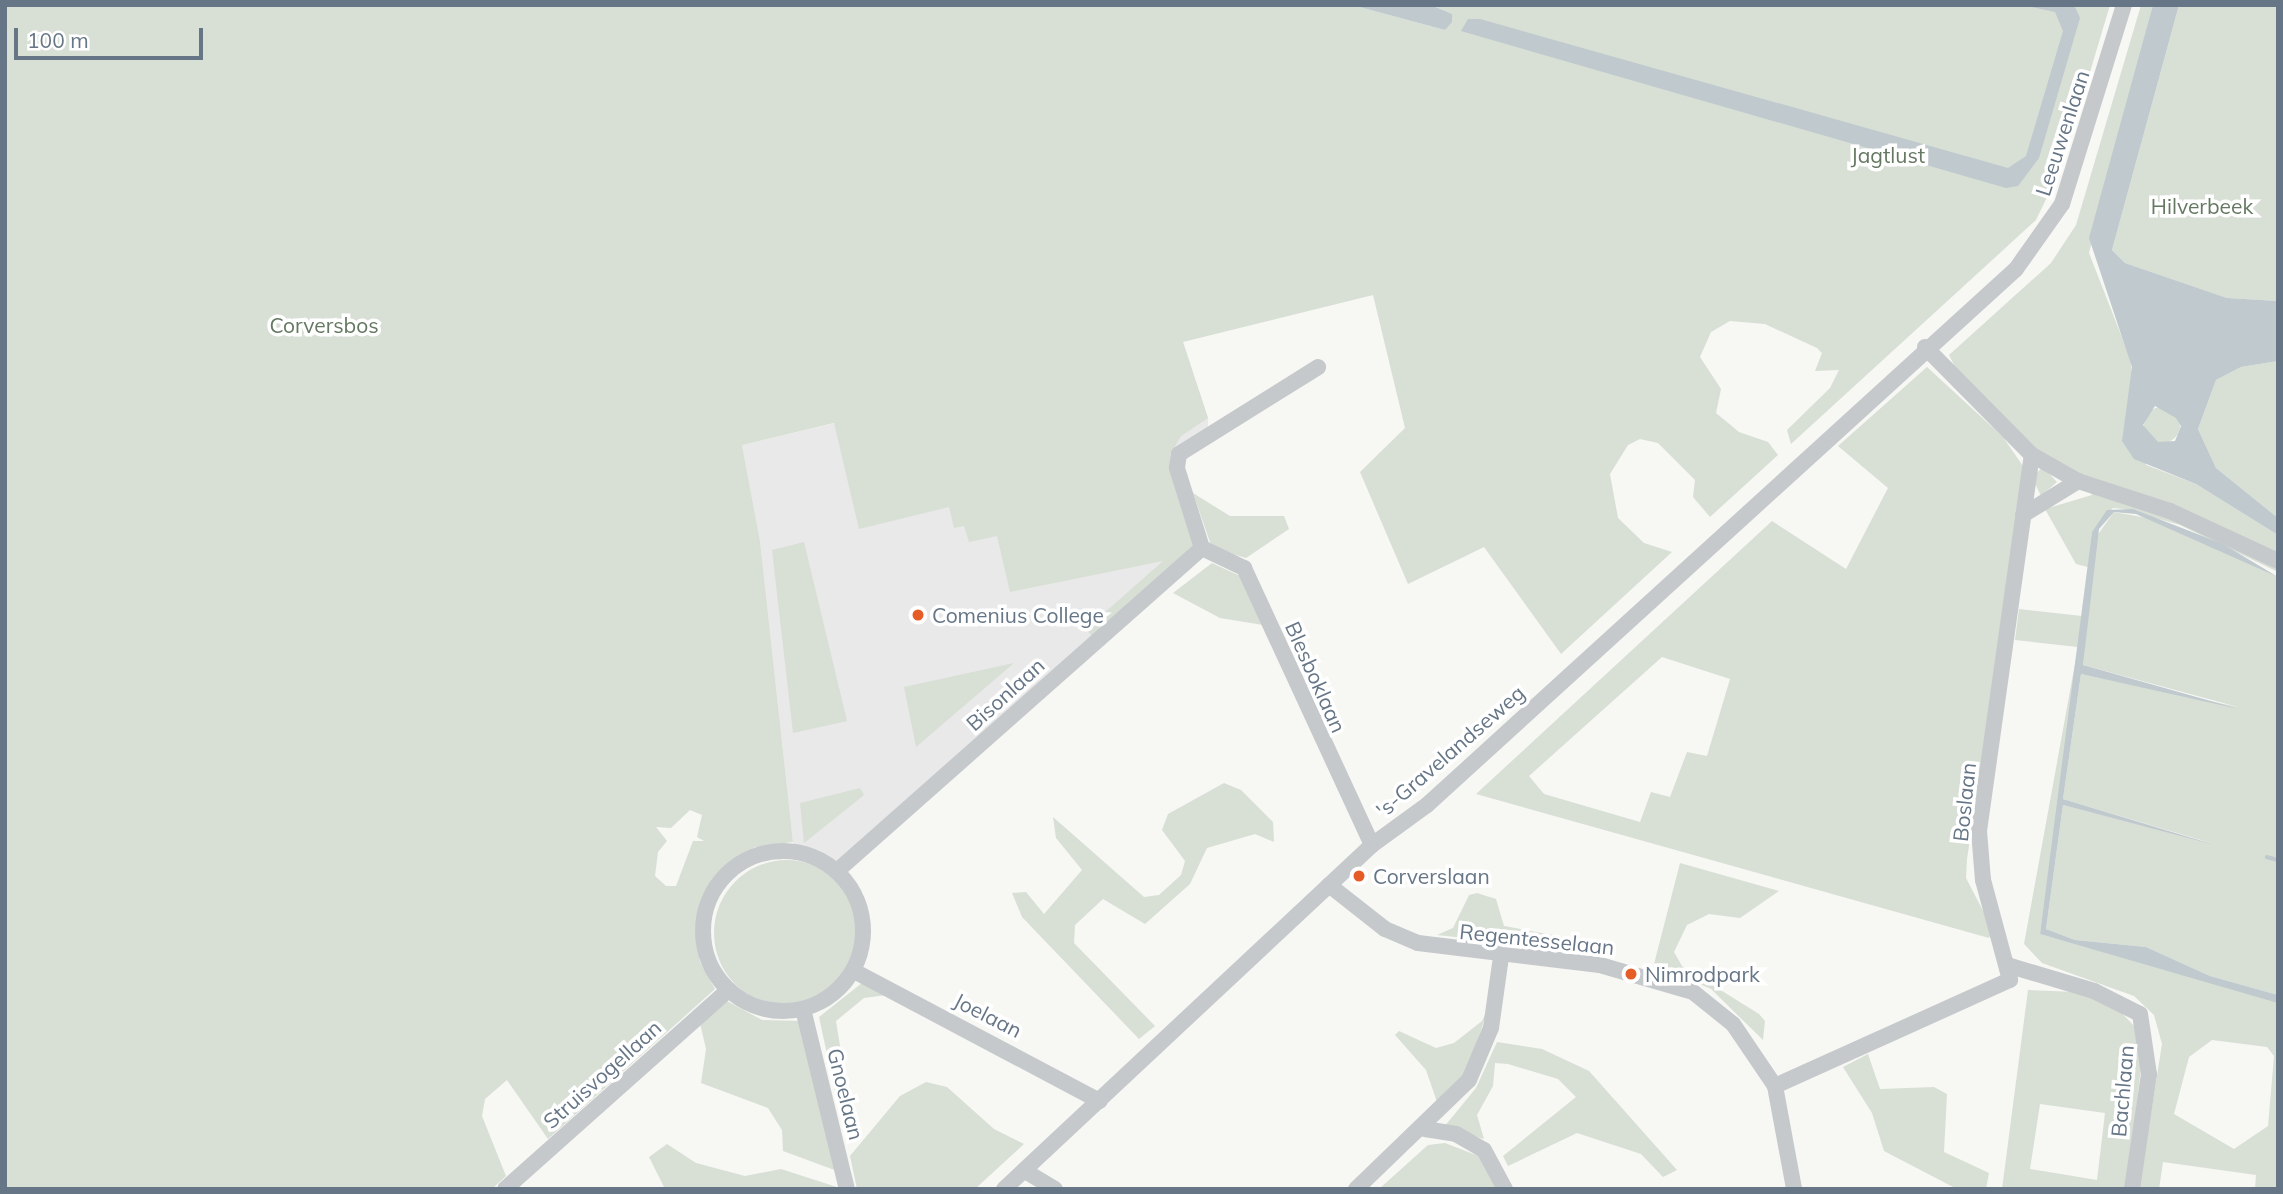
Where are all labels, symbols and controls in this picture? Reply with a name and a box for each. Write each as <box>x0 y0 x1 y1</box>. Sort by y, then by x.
scale bar <box>18 14 206 58</box>
text: 100 m <box>27 27 89 53</box>
street label: Leeuwenlaan <box>2030 67 2094 199</box>
park label: Jagtlust <box>1851 142 1925 168</box>
park label: Hilverbeek <box>2151 193 2253 219</box>
park label: Corversbos <box>269 312 379 338</box>
place label: Comenius College <box>932 602 1104 628</box>
marker: Comenius College <box>910 607 926 623</box>
street label: Blesboklaan <box>1280 618 1352 736</box>
street label: Bisonlaan <box>961 652 1049 736</box>
street label: 's-Gravelandseweg <box>1371 680 1529 822</box>
street label: Boslaan <box>1947 761 1981 843</box>
place label: Corverslaan <box>1373 863 1490 889</box>
marker: Corverslaan <box>1351 868 1367 884</box>
street label: Regentesselaan <box>1458 918 1616 960</box>
place label: Nimrodpark <box>1645 961 1760 987</box>
marker: Nimrodpark <box>1623 966 1639 982</box>
street label: Joelaan <box>950 987 1026 1043</box>
street label: Struisvogellaan <box>538 1014 666 1134</box>
street label: Bachlaan <box>2105 1044 2139 1138</box>
street label: Gnoelaan <box>822 1046 870 1142</box>

